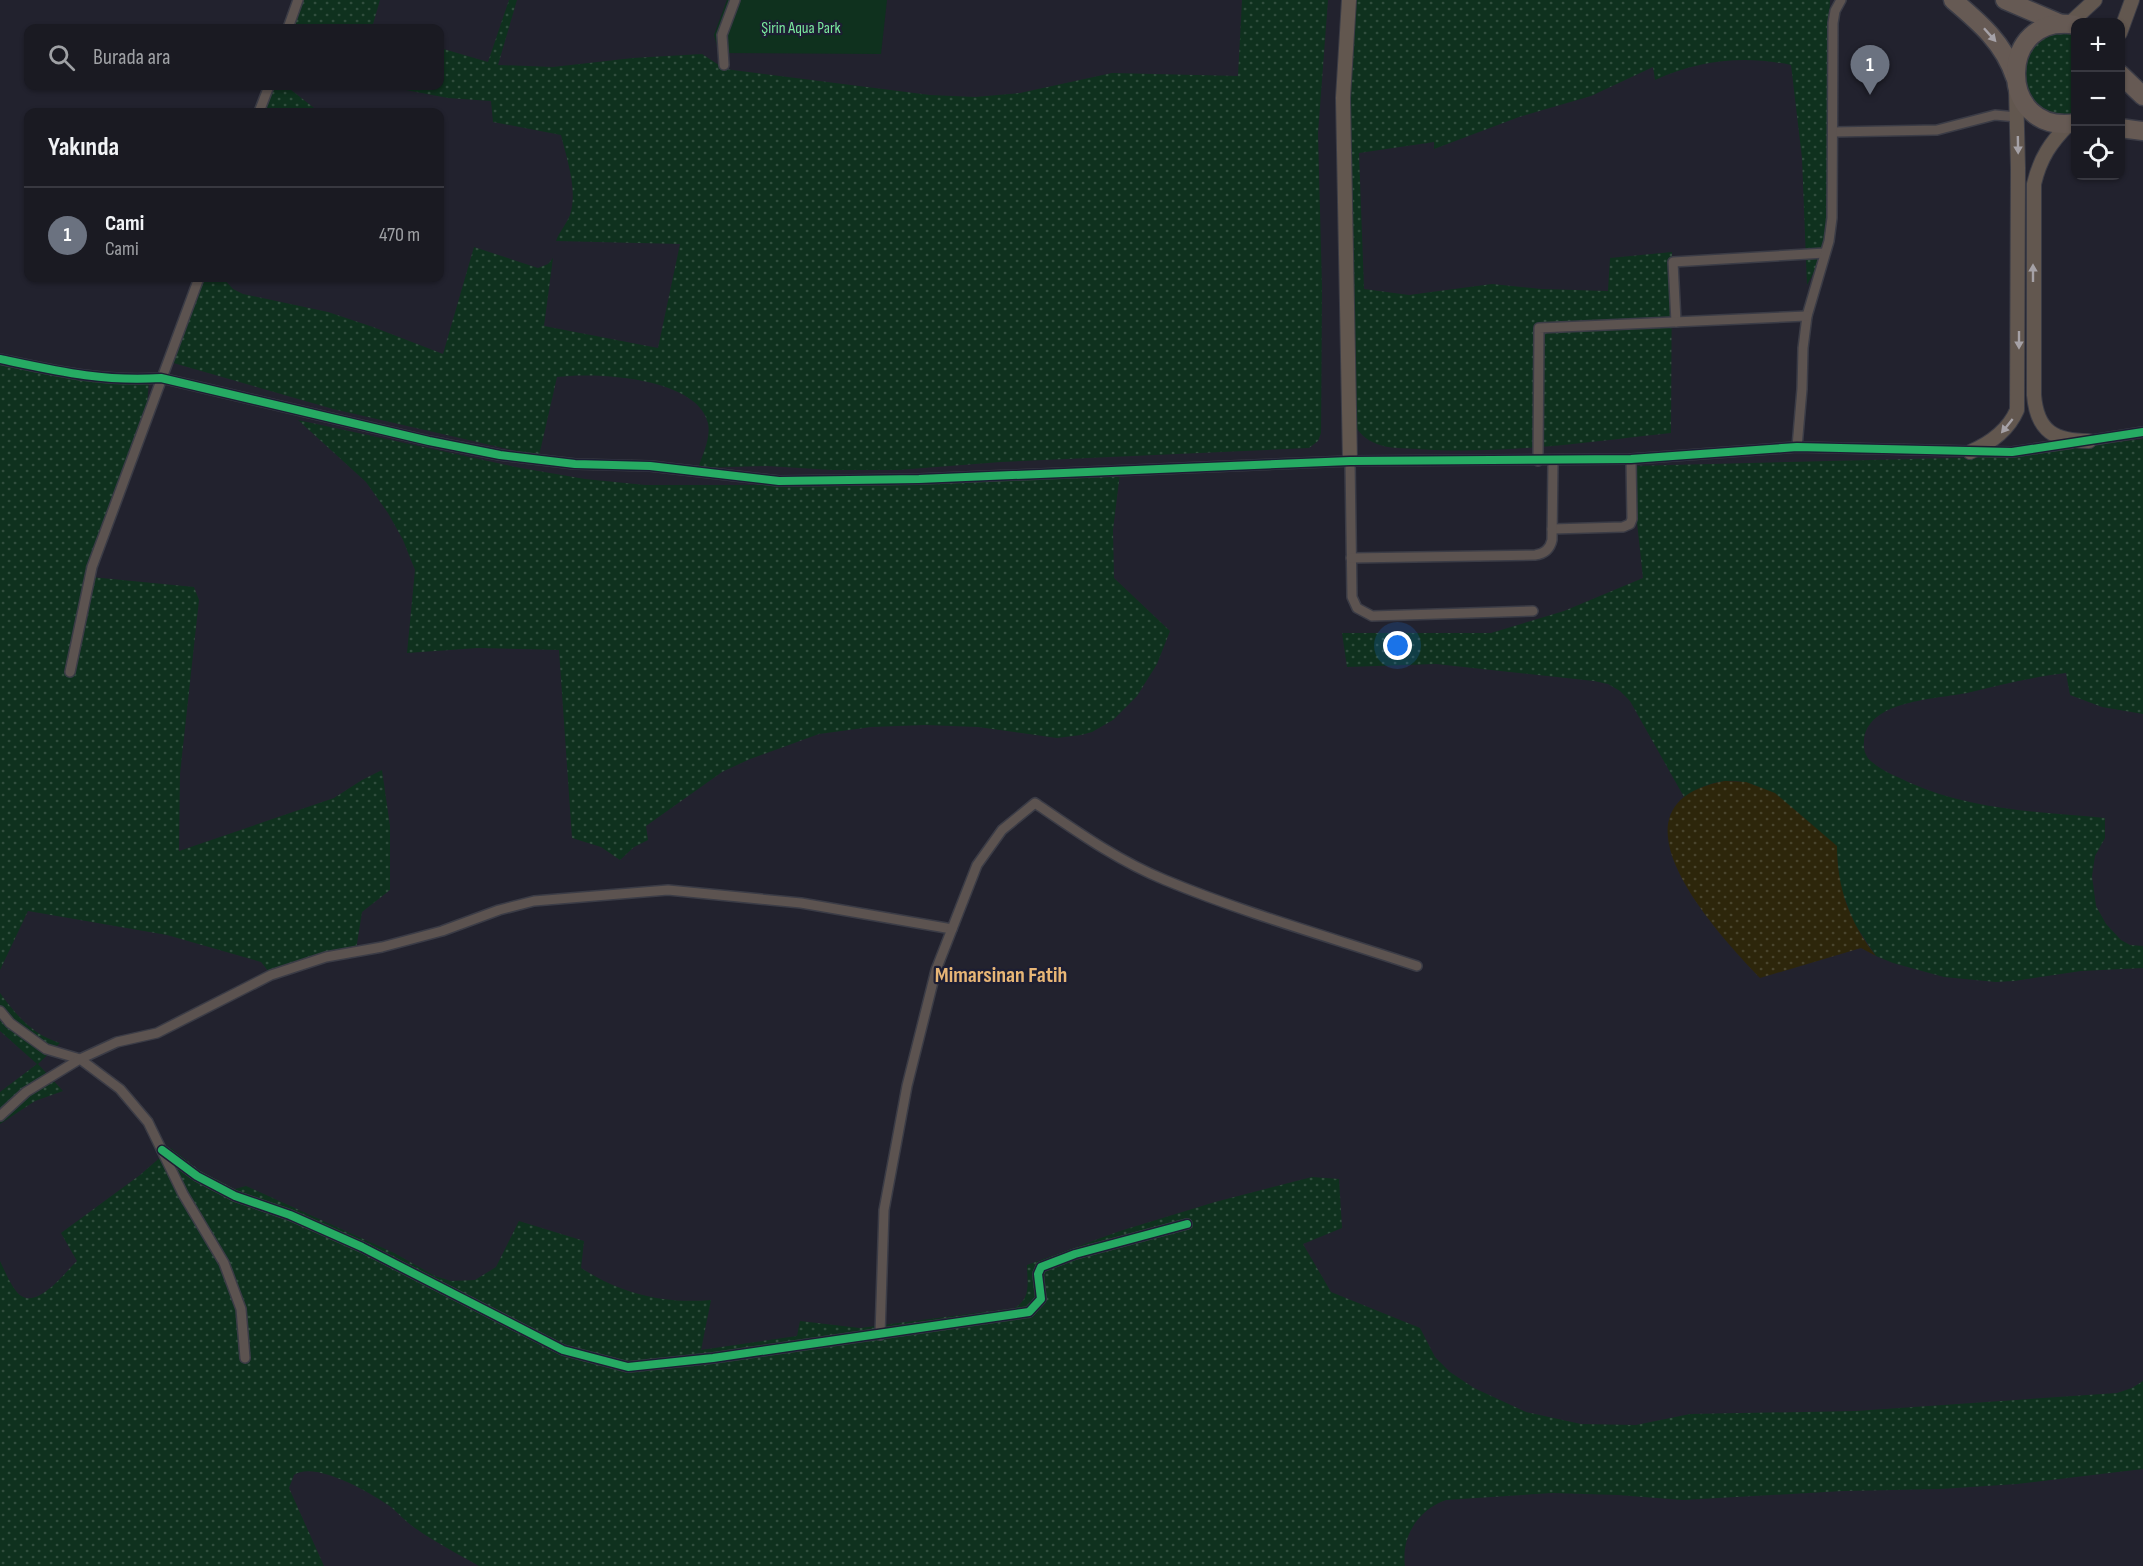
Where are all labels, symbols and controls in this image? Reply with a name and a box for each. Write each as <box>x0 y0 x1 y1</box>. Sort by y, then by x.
map controls <box>2071 18 2125 180</box>
button: + <box>2071 18 2125 72</box>
park label: Şirin Aqua Park <box>761 19 841 38</box>
search box <box>24 24 444 90</box>
one-way arrow <box>1983 27 1997 42</box>
icon: search <box>45 41 78 74</box>
text: Burada ara <box>93 44 170 71</box>
pin: 1 <box>1850 46 1890 95</box>
button: − <box>2071 72 2125 126</box>
button: locate <box>2071 126 2125 180</box>
text: Yakında <box>48 132 119 163</box>
one-way arrow <box>2013 136 2023 155</box>
text: Cami <box>105 210 144 237</box>
text: 1 <box>64 223 71 247</box>
text: 470 m <box>379 223 420 247</box>
text: Cami <box>105 237 139 261</box>
one-way arrow <box>2028 264 2038 283</box>
one-way arrow <box>2014 331 2024 350</box>
one-way arrow <box>2001 418 2014 434</box>
your location <box>1383 631 1412 660</box>
district label: Mimarsinan Fatih <box>935 962 1067 989</box>

